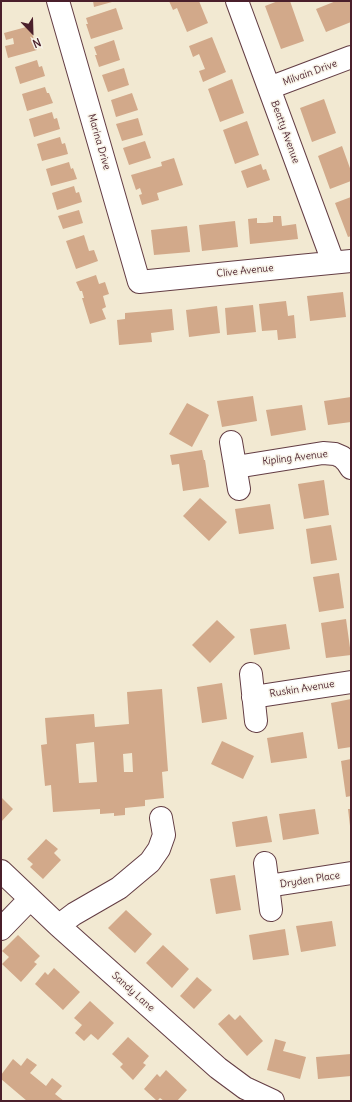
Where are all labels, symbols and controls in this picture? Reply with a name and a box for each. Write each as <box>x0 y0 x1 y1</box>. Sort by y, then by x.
north arrow <box>12 12 52 52</box>
text: N <box>30 35 43 51</box>
street label: Milvain Drive <box>281 58 339 88</box>
street label: Beatty Avenue <box>268 99 302 165</box>
street label: Marina Drive <box>85 113 113 171</box>
street label: Clive Avenue <box>216 262 274 280</box>
street label: Kipling Avenue <box>262 448 328 468</box>
street label: Ruskin Avenue <box>269 678 335 700</box>
street label: Dryden Place <box>279 869 341 891</box>
street label: Sandy Lane <box>109 970 157 1014</box>

